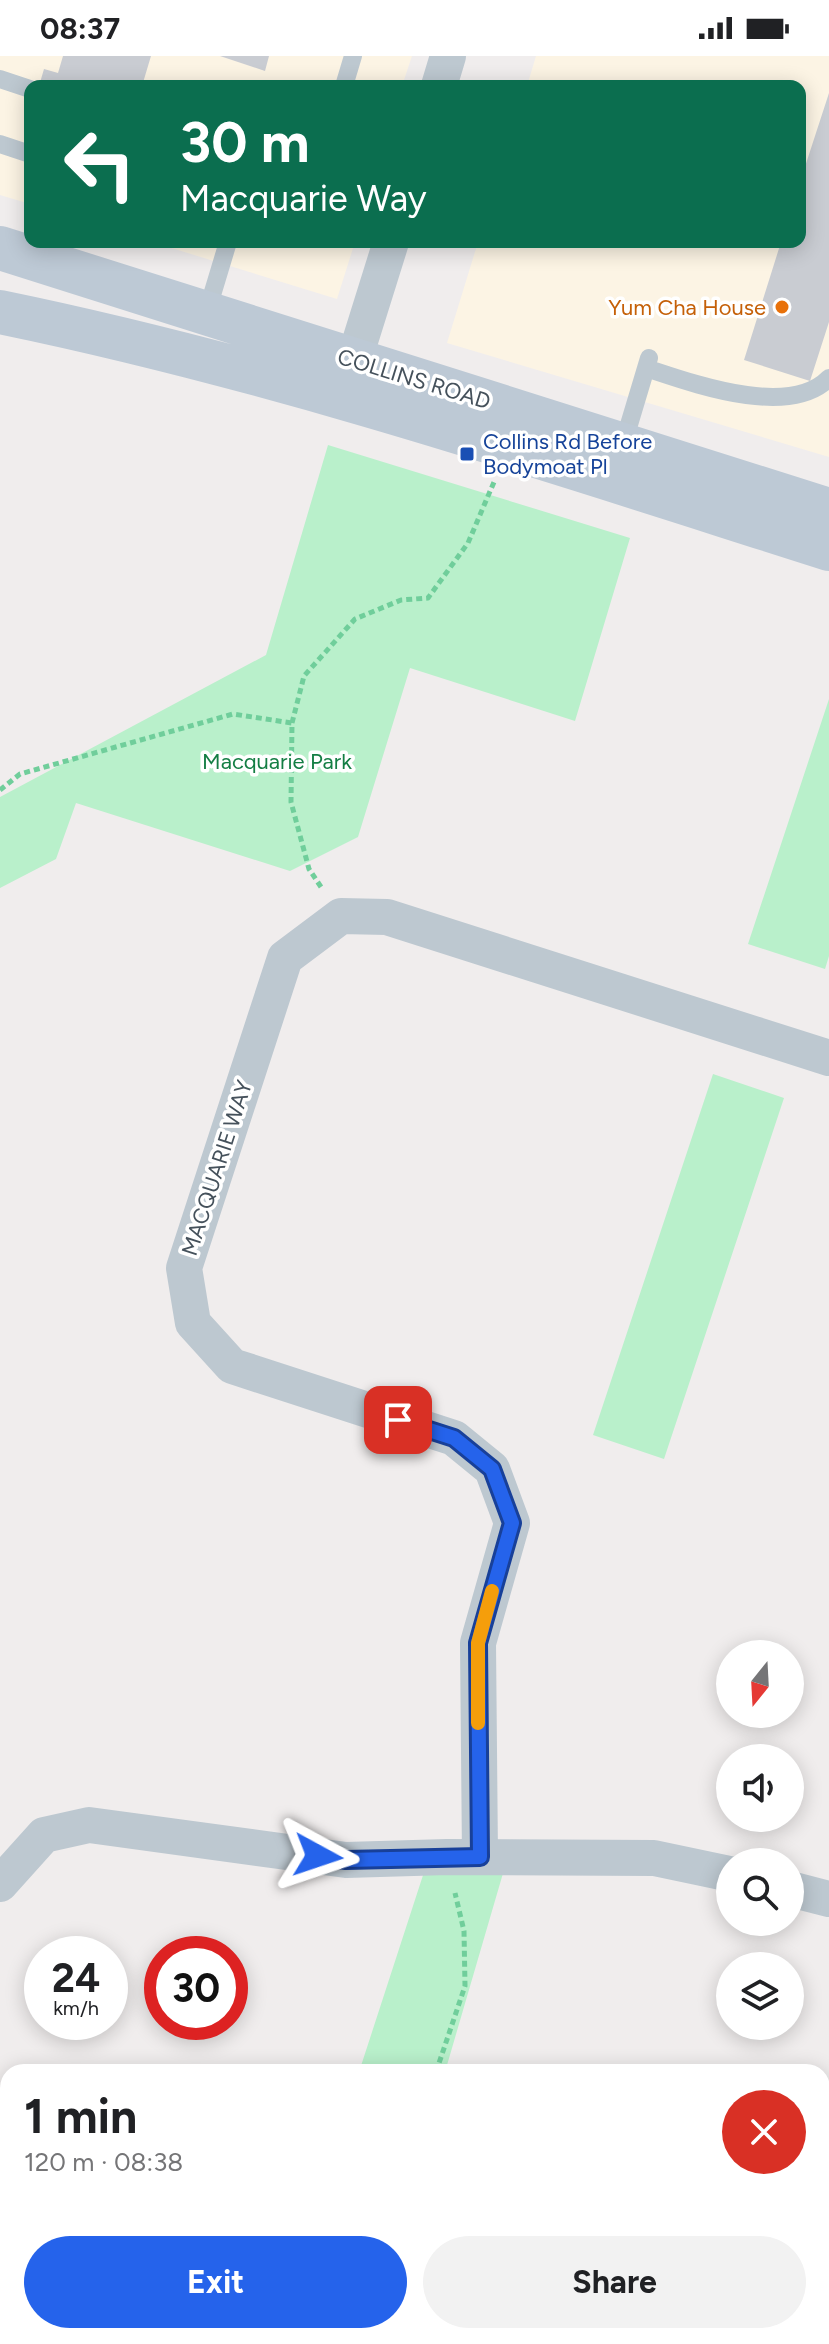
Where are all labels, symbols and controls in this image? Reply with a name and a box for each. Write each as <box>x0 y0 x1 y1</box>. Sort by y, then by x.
text: 08:37 <box>40 10 120 47</box>
text: 30 m <box>180 109 310 176</box>
icon: left <box>48 112 152 216</box>
text: Macquarie Way <box>180 177 427 220</box>
place label: Yum Cha House <box>608 294 766 321</box>
marker: Yum Cha House <box>773 298 791 316</box>
street label: COLLINS ROAD <box>334 343 494 415</box>
place label: Collins Rd Before Bodymoat Pl <box>483 428 652 480</box>
marker: Collins Rd Before Bodymoat Pl <box>458 445 476 463</box>
park label: Macquarie Park <box>202 748 352 775</box>
street label: MACQUARIE WAY <box>176 1076 258 1259</box>
pin <box>364 1386 432 1454</box>
icon: arrive <box>376 1398 420 1442</box>
north arrow <box>716 1640 804 1728</box>
map controls <box>716 1640 804 2040</box>
button: sound <box>716 1744 804 1832</box>
position arrow <box>276 1814 360 1898</box>
button: search <box>716 1848 804 1936</box>
speed limit sign: 30 <box>144 1936 248 2040</box>
button: layers <box>716 1952 804 2040</box>
text: 24 <box>52 1954 100 2002</box>
text: km/h <box>53 1996 99 2020</box>
text: 1 min <box>24 2087 137 2145</box>
button: close <box>722 2090 806 2174</box>
text: 120 m · 08:38 <box>24 2146 183 2178</box>
button: Exit <box>24 2236 407 2328</box>
button: Share <box>423 2236 806 2328</box>

